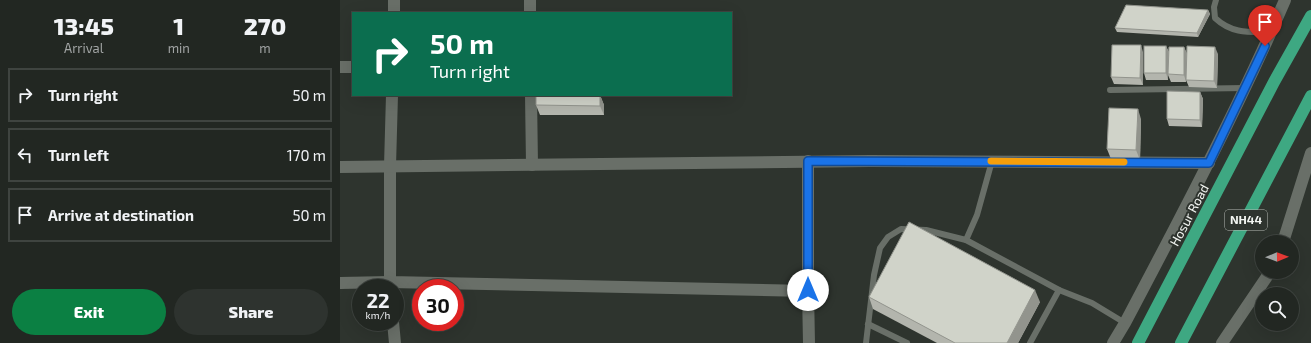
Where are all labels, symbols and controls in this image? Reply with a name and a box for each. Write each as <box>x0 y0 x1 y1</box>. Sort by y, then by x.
pin <box>1248 5 1282 46</box>
text: 13:45 <box>54 11 114 40</box>
text: 1 <box>173 11 184 40</box>
text: 270 <box>244 11 286 40</box>
icon: arrive <box>1254 11 1276 33</box>
text: 50 m <box>430 26 494 60</box>
icon: right <box>364 28 416 80</box>
text: Arrival <box>64 40 104 56</box>
text: min <box>168 40 190 56</box>
text: m <box>259 40 271 56</box>
text: Turn right <box>430 60 510 82</box>
icon: right <box>14 84 36 106</box>
text: Turn right <box>48 86 118 104</box>
text: 50 m <box>292 86 326 104</box>
icon: left <box>14 144 36 166</box>
text: Turn left <box>48 146 109 164</box>
text: 170 m <box>287 146 326 164</box>
street label: Hosur Road <box>1166 181 1212 249</box>
icon: arrive <box>14 204 36 226</box>
text: Arrive at destination <box>48 206 194 224</box>
text: 50 m <box>292 206 326 224</box>
road number: NH44 <box>1225 210 1267 230</box>
north arrow <box>1255 235 1299 279</box>
map controls <box>1255 235 1299 331</box>
position arrow <box>787 269 829 311</box>
speed limit sign: 30 <box>412 279 464 331</box>
button: search <box>1255 287 1299 331</box>
text: 22 <box>366 288 390 312</box>
button: Exit <box>12 289 166 335</box>
button: Share <box>174 289 328 335</box>
text: km/h <box>366 309 390 321</box>

